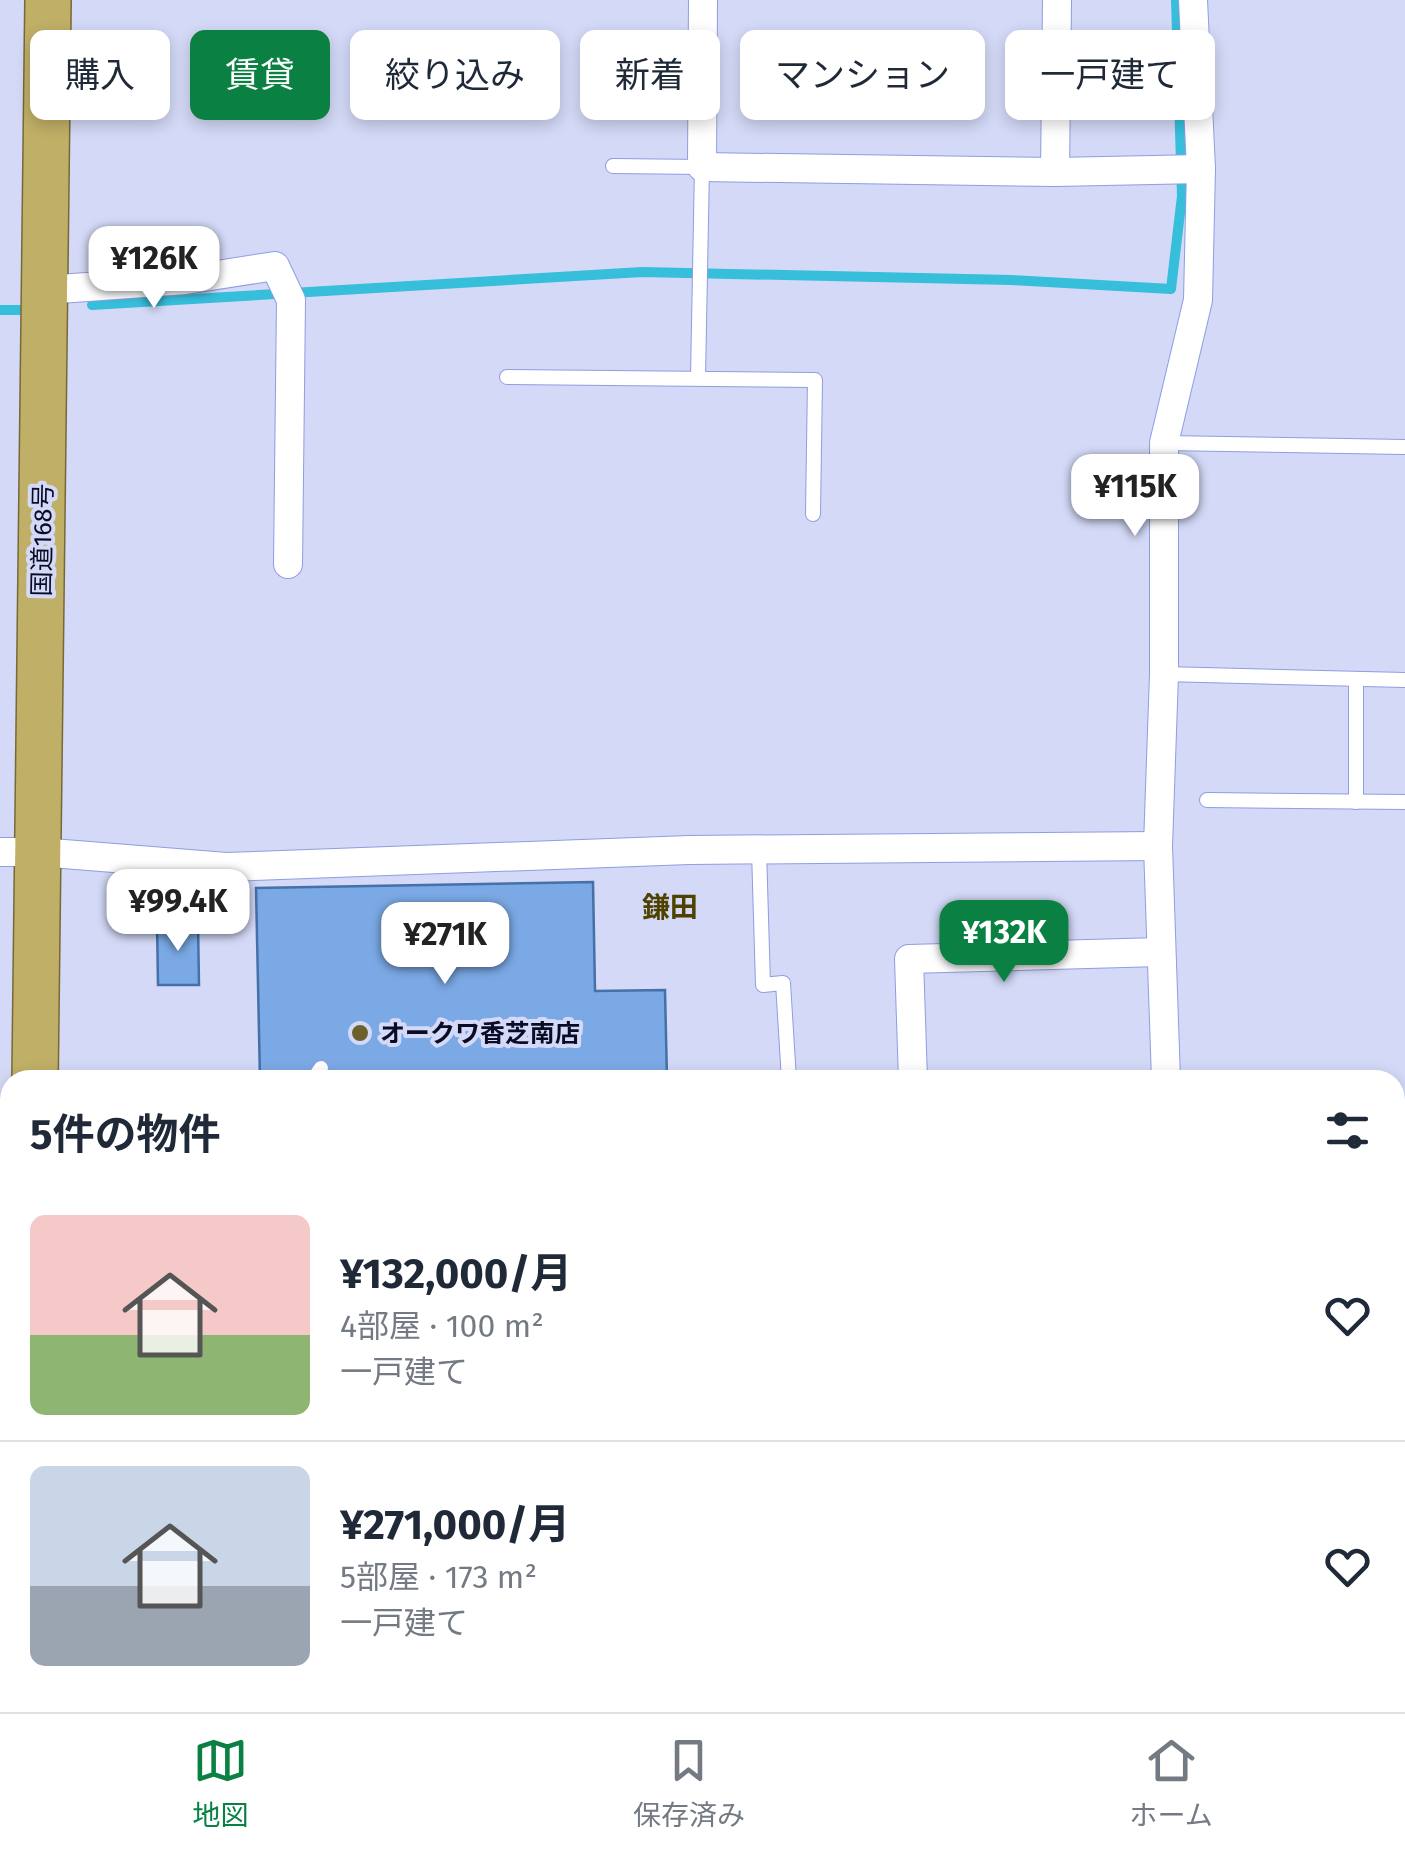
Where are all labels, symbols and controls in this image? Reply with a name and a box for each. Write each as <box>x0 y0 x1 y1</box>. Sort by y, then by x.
chip: 購入 <box>30 30 170 120</box>
chip: 賃貸 <box>190 30 330 120</box>
chip: 絞り込み <box>350 30 560 120</box>
chip: 新着 <box>580 30 720 120</box>
chip: マンション <box>740 30 985 120</box>
chip: 一戸建て <box>1005 30 1215 120</box>
pin: ¥126K <box>84 226 224 311</box>
text: ¥126K <box>111 239 197 277</box>
pin: ¥115K <box>1065 454 1205 539</box>
text: ¥115K <box>1093 467 1177 505</box>
street label: 国道168号 <box>27 483 59 597</box>
pin: ¥99.4K <box>97 869 259 954</box>
text: ¥99.4K <box>129 882 227 920</box>
district label: 鎌田 <box>642 891 698 924</box>
pin: ¥132K <box>934 900 1074 985</box>
pin: ¥271K <box>375 902 515 987</box>
text: ¥132K <box>961 913 1047 951</box>
text: ¥271K <box>403 915 487 953</box>
place label: オークワ香芝南店 <box>380 1019 580 1049</box>
marker: オークワ香芝南店 <box>349 1022 371 1044</box>
icon: filters <box>1320 1103 1375 1158</box>
text: 5件の物件 <box>30 1110 221 1160</box>
text: ¥132,000/月 <box>340 1249 572 1299</box>
icon: home <box>110 1255 230 1375</box>
icon: heart <box>1320 1288 1375 1343</box>
text: 4部屋 · 100 m² <box>340 1307 544 1345</box>
text: 一戸建て <box>340 1353 468 1391</box>
text: ¥271,000/月 <box>340 1500 570 1550</box>
icon: home <box>110 1506 230 1626</box>
icon: heart <box>1320 1539 1375 1594</box>
text: 5部屋 · 173 m² <box>340 1558 537 1596</box>
text: 一戸建て <box>340 1604 468 1642</box>
tab: 地図 <box>192 1733 248 1833</box>
tab: 保存済み <box>633 1733 745 1833</box>
tab: ホーム <box>1130 1733 1213 1833</box>

